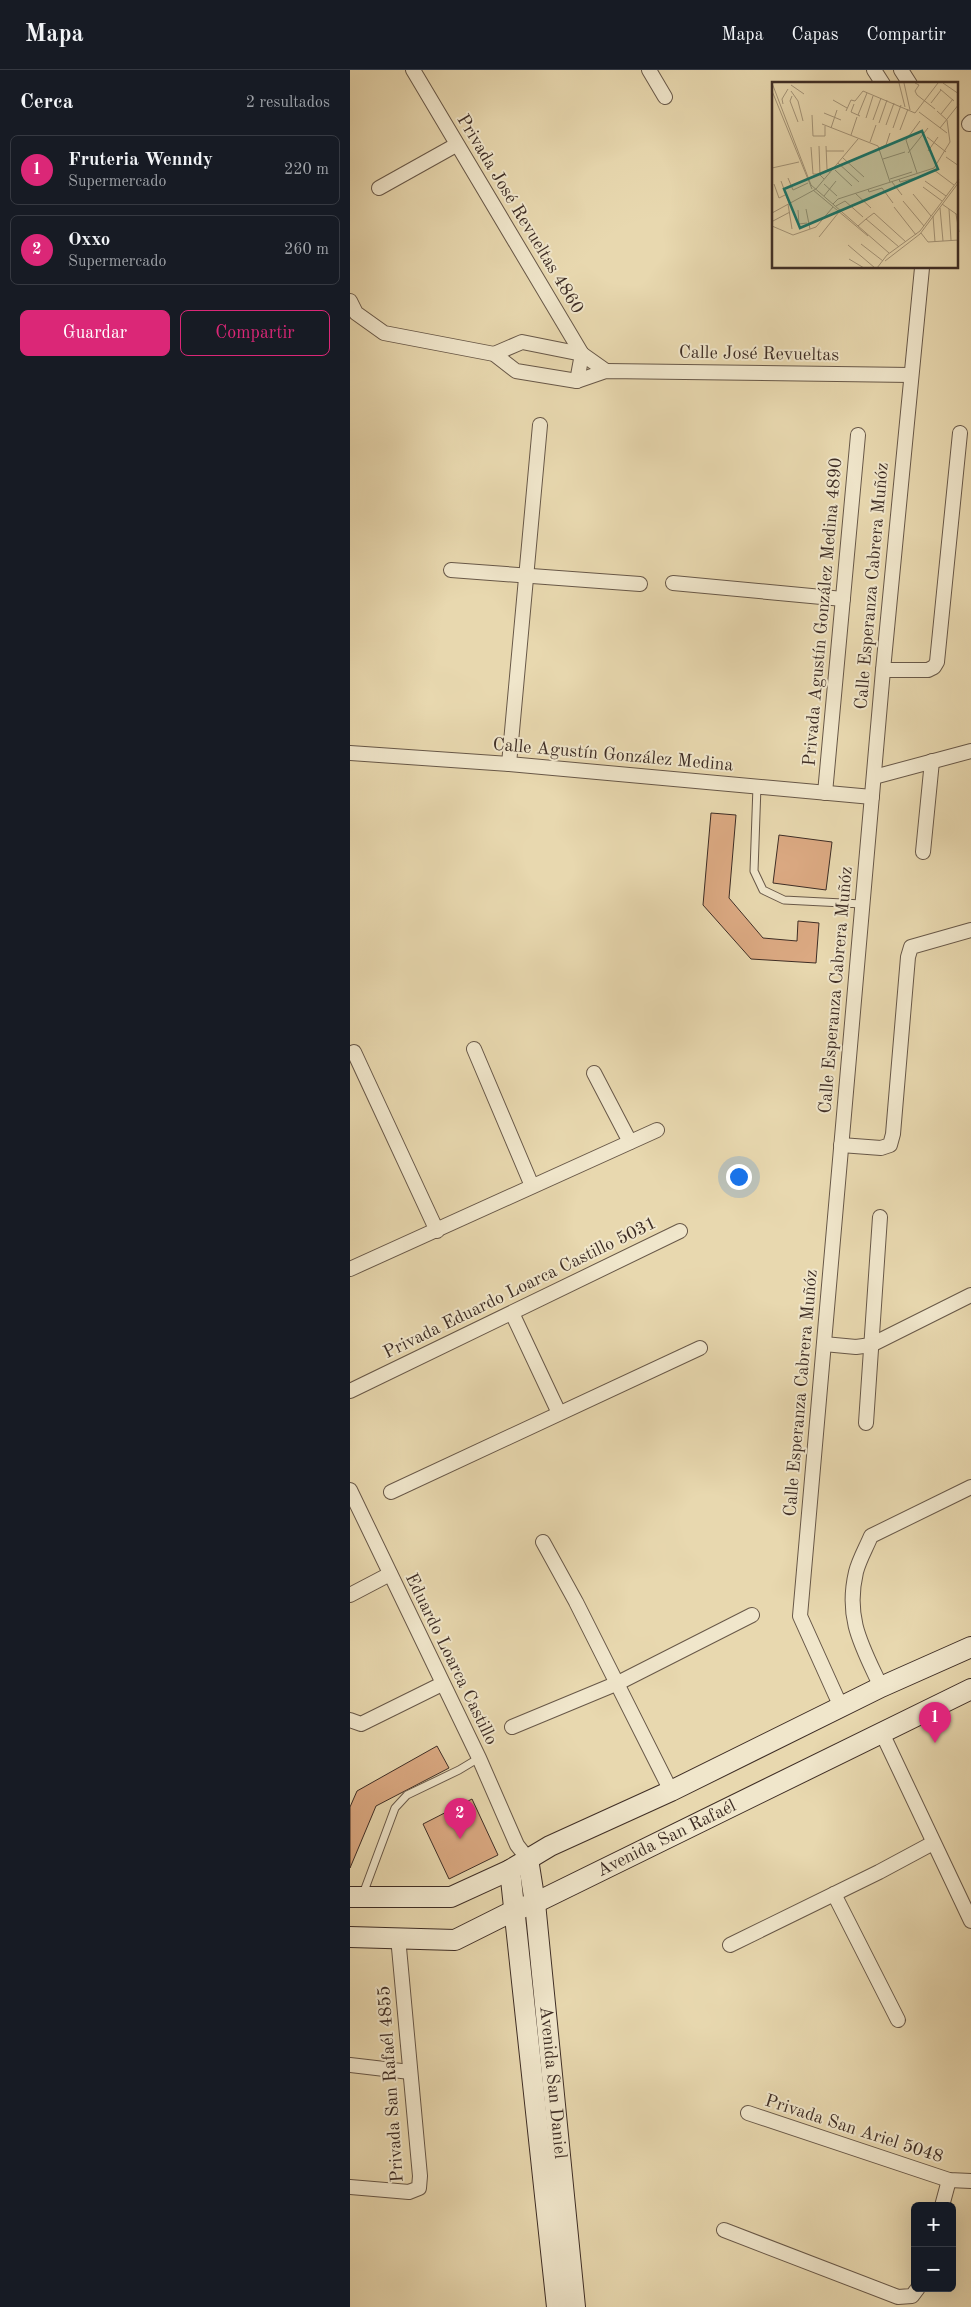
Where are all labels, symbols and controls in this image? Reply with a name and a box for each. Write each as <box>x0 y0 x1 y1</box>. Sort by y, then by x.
text: Mapa <box>25 23 84 47</box>
text: Mapa <box>721 26 764 44</box>
text: Capas <box>792 26 839 44</box>
text: Compartir <box>867 26 946 44</box>
inset map <box>772 82 958 269</box>
text: Cerca <box>20 92 73 113</box>
text: 2 resultados <box>246 95 330 111</box>
street label: Privada José Revueltas 4860 <box>453 111 587 317</box>
text: Fruteria Wenndy <box>68 151 213 170</box>
text: 1 <box>32 162 42 178</box>
text: 220 m <box>284 162 329 178</box>
text: Supermercado <box>68 174 166 190</box>
text: Oxxo <box>68 231 110 250</box>
text: 2 <box>32 242 42 258</box>
text: 260 m <box>284 242 329 258</box>
text: Supermercado <box>68 254 166 270</box>
button: Guardar <box>20 310 170 356</box>
button: Compartir <box>180 310 330 356</box>
street label: Calle José Revueltas <box>679 344 839 364</box>
street label: Privada Agustín González Medina 4890 <box>801 457 845 767</box>
street label: Calle Esperanza Cabrera Muñóz <box>852 462 892 710</box>
street label: Calle Agustín González Medina <box>492 736 734 775</box>
street label: Calle Esperanza Cabrera Muñóz <box>816 866 856 1114</box>
your location <box>726 1164 752 1190</box>
street label: Privada Eduardo Loarca Castillo 5031 <box>381 1214 659 1362</box>
street label: Calle Esperanza Cabrera Muñóz <box>781 1269 821 1517</box>
street label: Eduardo Loarca Castillo <box>402 1570 500 1748</box>
pin: 1 <box>919 1702 951 1743</box>
street label: Avenida San Rafaél <box>594 1797 739 1880</box>
pin: 2 <box>444 1798 476 1839</box>
street label: Privada San Rafaél 4855 <box>375 1985 407 2183</box>
street label: Avenida San Daniel <box>536 2005 569 2160</box>
street label: Privada San Ariel 5048 <box>763 2092 945 2166</box>
map controls <box>911 2202 956 2292</box>
button: + <box>911 2202 956 2247</box>
button: − <box>911 2247 956 2292</box>

